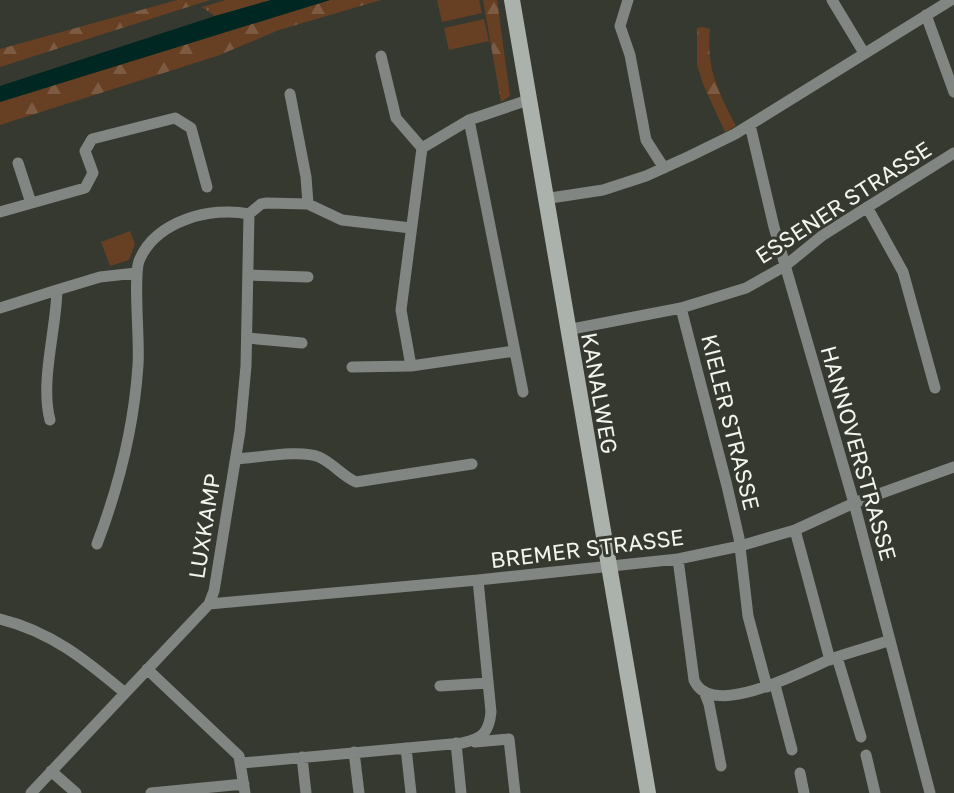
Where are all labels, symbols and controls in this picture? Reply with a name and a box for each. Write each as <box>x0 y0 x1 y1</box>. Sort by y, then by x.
street label: ESSENER STRASSE <box>750 135 936 269</box>
street label: KANALWEG <box>576 330 624 456</box>
street label: KIELER STRASSE <box>696 331 766 513</box>
street label: HANNOVERSTRASSE <box>815 342 903 564</box>
street label: LUXKAMP <box>182 471 226 581</box>
street label: BREMER STRASSE <box>489 523 685 573</box>

